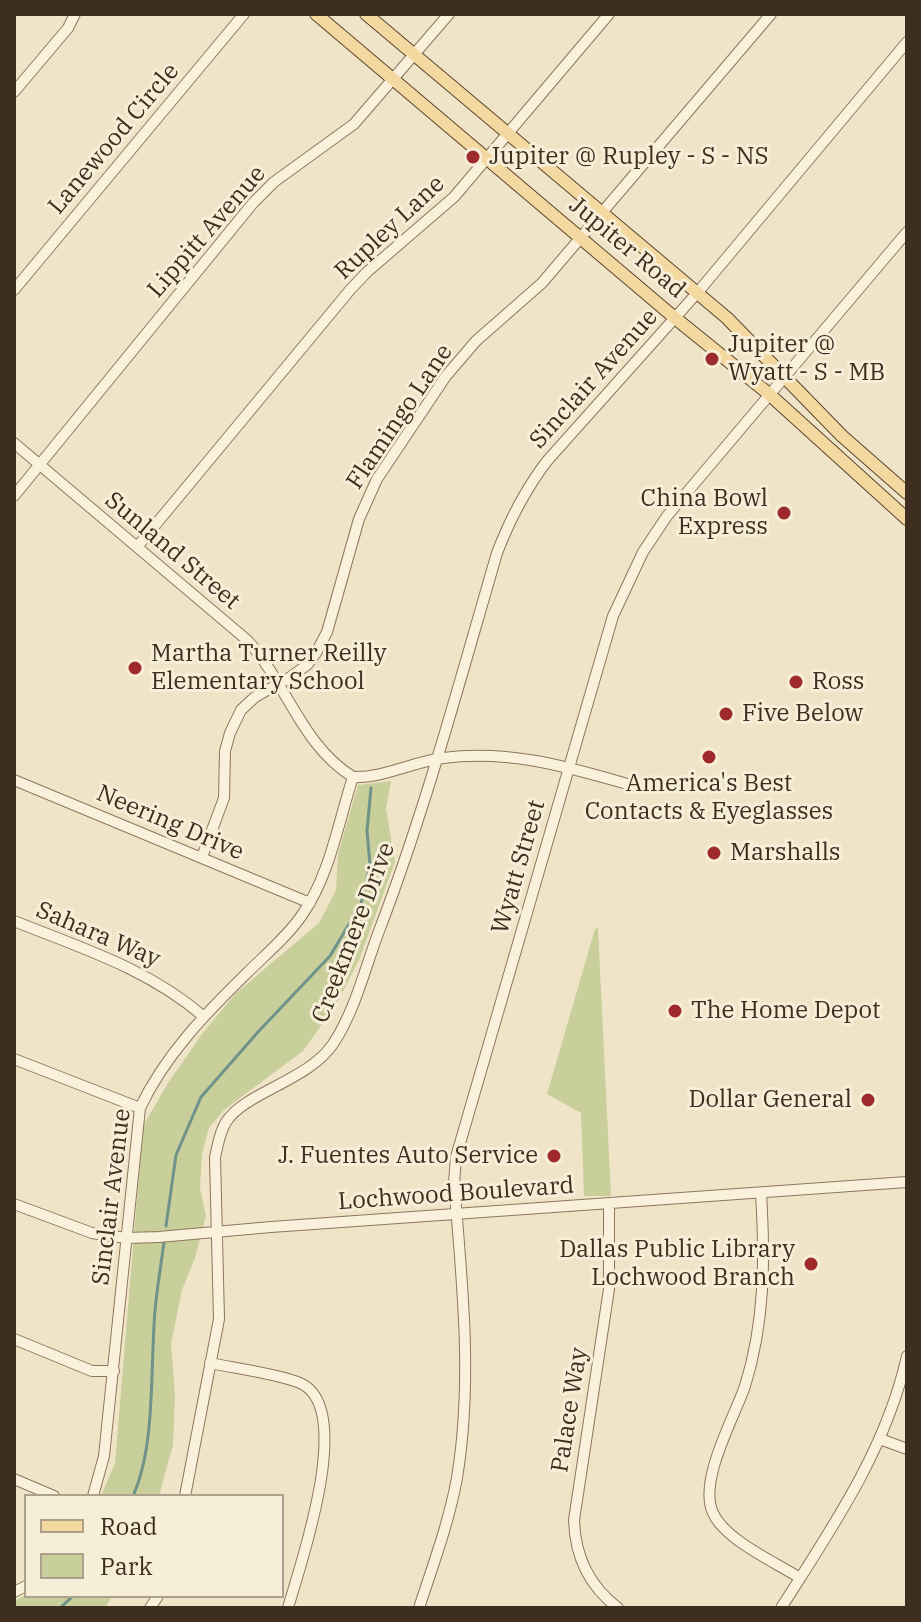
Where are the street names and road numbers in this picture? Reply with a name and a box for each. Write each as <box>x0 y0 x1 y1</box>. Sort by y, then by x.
street label: Lanewood Circle <box>43 58 185 220</box>
street label: Lippitt Avenue <box>142 160 272 304</box>
street label: Rupley Lane <box>329 170 451 286</box>
street label: Jupiter Road <box>563 191 691 305</box>
street label: Sinclair Avenue <box>524 303 664 455</box>
street label: Flamingo Lane <box>341 339 459 495</box>
street label: Sunland Street <box>99 486 245 616</box>
street label: Neering Drive <box>92 779 248 867</box>
street label: Wyatt Street <box>486 797 552 937</box>
street label: Creekmere Drive <box>306 839 402 1027</box>
street label: Sahara Way <box>32 896 164 974</box>
street label: Sinclair Avenue <box>87 1107 137 1287</box>
street label: Lochwood Boulevard <box>337 1171 575 1217</box>
street label: Palace Way <box>546 1345 594 1475</box>

